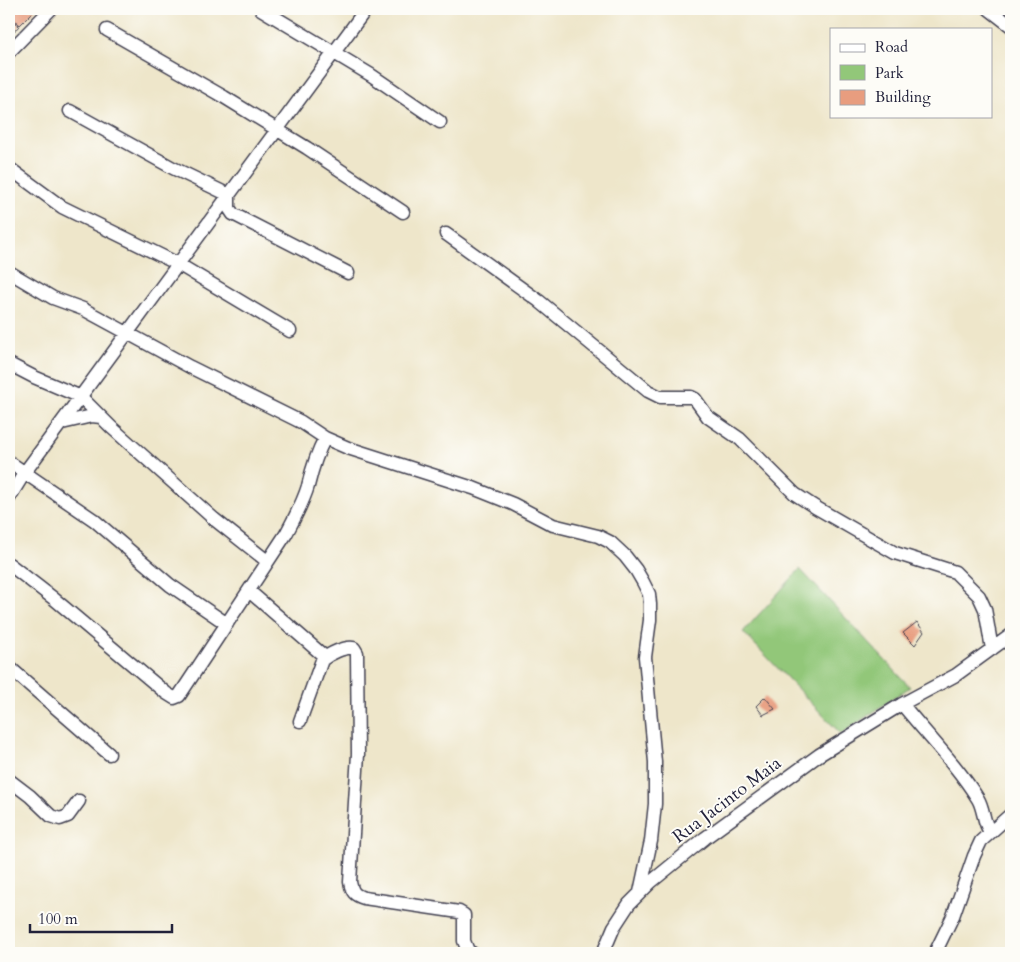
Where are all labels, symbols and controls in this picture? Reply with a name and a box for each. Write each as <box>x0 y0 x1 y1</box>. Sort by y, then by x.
legend <box>830 28 992 118</box>
text: Road <box>875 37 908 57</box>
text: Park <box>875 63 904 83</box>
text: Building <box>875 87 931 107</box>
street label: Rua Jacinto Maia <box>667 751 787 849</box>
scale bar <box>30 902 172 934</box>
text: 100 m <box>38 909 78 929</box>

